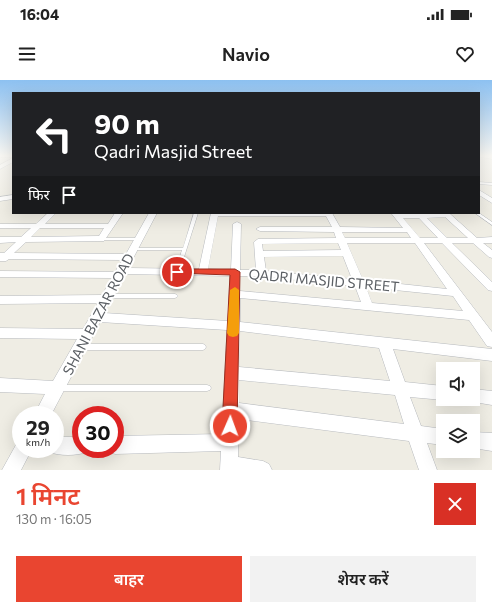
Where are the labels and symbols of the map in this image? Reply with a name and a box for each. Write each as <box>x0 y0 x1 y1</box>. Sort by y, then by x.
street label: SHANI BAZAR ROAD <box>59 250 137 378</box>
pin <box>160 255 194 289</box>
street label: QADRI MASJID STREET <box>248 265 400 295</box>
position arrow <box>209 405 251 447</box>
speed limit sign: 30 <box>72 406 124 458</box>

